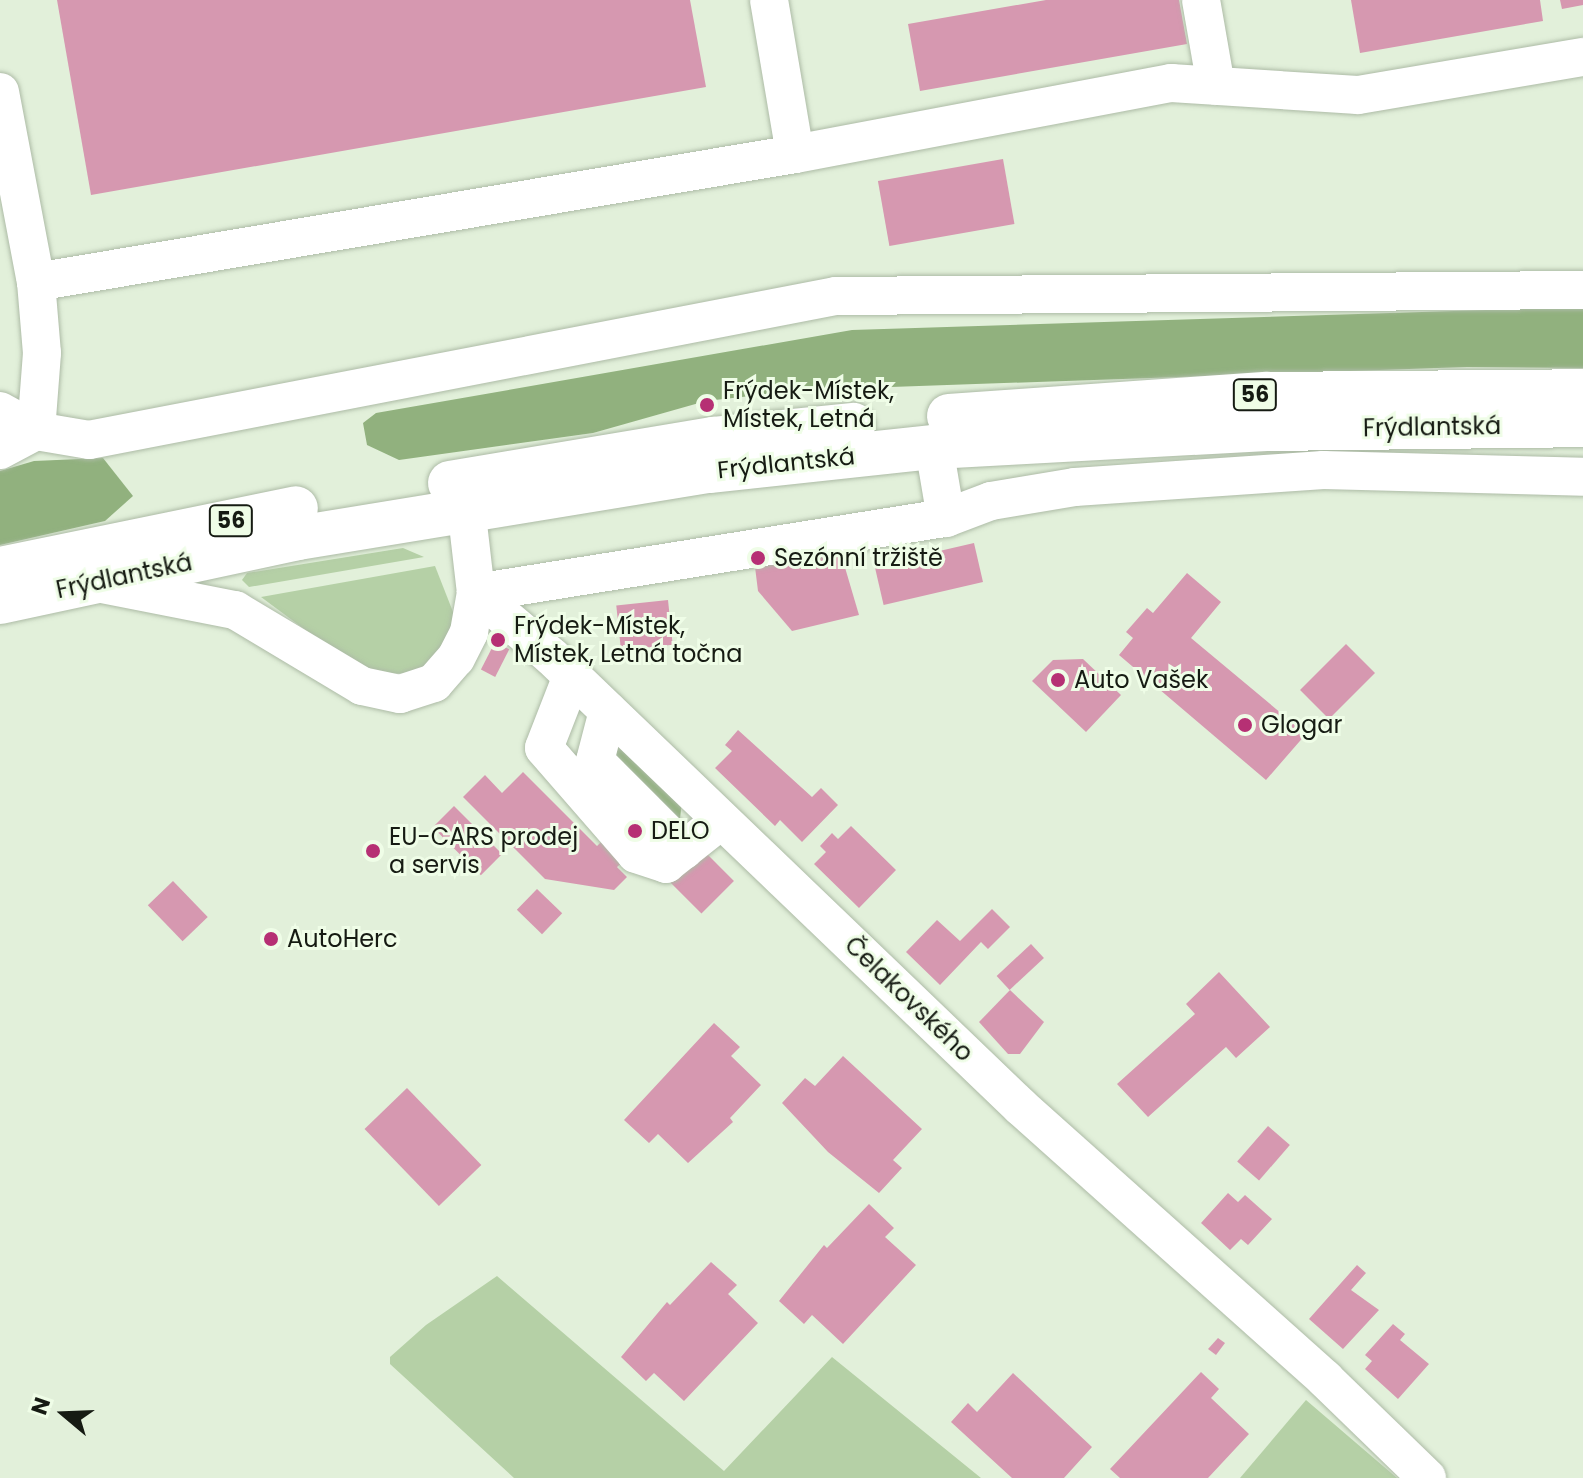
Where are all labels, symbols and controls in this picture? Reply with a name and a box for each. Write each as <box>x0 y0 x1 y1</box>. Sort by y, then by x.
place label: Frýdek-Místek, Místek, Letná <box>723 377 894 433</box>
road number: 56 <box>1231 377 1279 413</box>
marker: Frýdek-Místek, Místek, Letná <box>698 396 716 414</box>
street label: Frýdlantská <box>1363 411 1501 443</box>
street label: Frýdlantská <box>716 441 856 485</box>
road number: 56 <box>207 503 255 539</box>
place label: Sezónní tržiště <box>774 544 943 572</box>
street label: Frýdlantská <box>53 548 195 604</box>
marker: Sezónní tržiště <box>749 549 767 567</box>
place label: Frýdek-Místek, Místek, Letná točna <box>514 612 742 668</box>
marker: Frýdek-Místek, Místek, Letná točna <box>489 631 507 649</box>
place label: Auto Vašek <box>1074 666 1208 694</box>
marker: Auto Vašek <box>1049 671 1067 689</box>
place label: Glogar <box>1261 711 1342 739</box>
marker: Glogar <box>1236 716 1254 734</box>
place label: DELO <box>651 817 710 845</box>
marker: DELO <box>626 822 644 840</box>
place label: EU-CARS prodej a servis <box>389 823 578 879</box>
marker: EU-CARS prodej a servis <box>364 842 382 860</box>
place label: AutoHerc <box>287 925 398 953</box>
marker: AutoHerc <box>262 930 280 948</box>
street label: Čelakovského <box>839 931 979 1067</box>
north arrow <box>24 1374 104 1454</box>
text: N <box>23 1393 58 1419</box>

